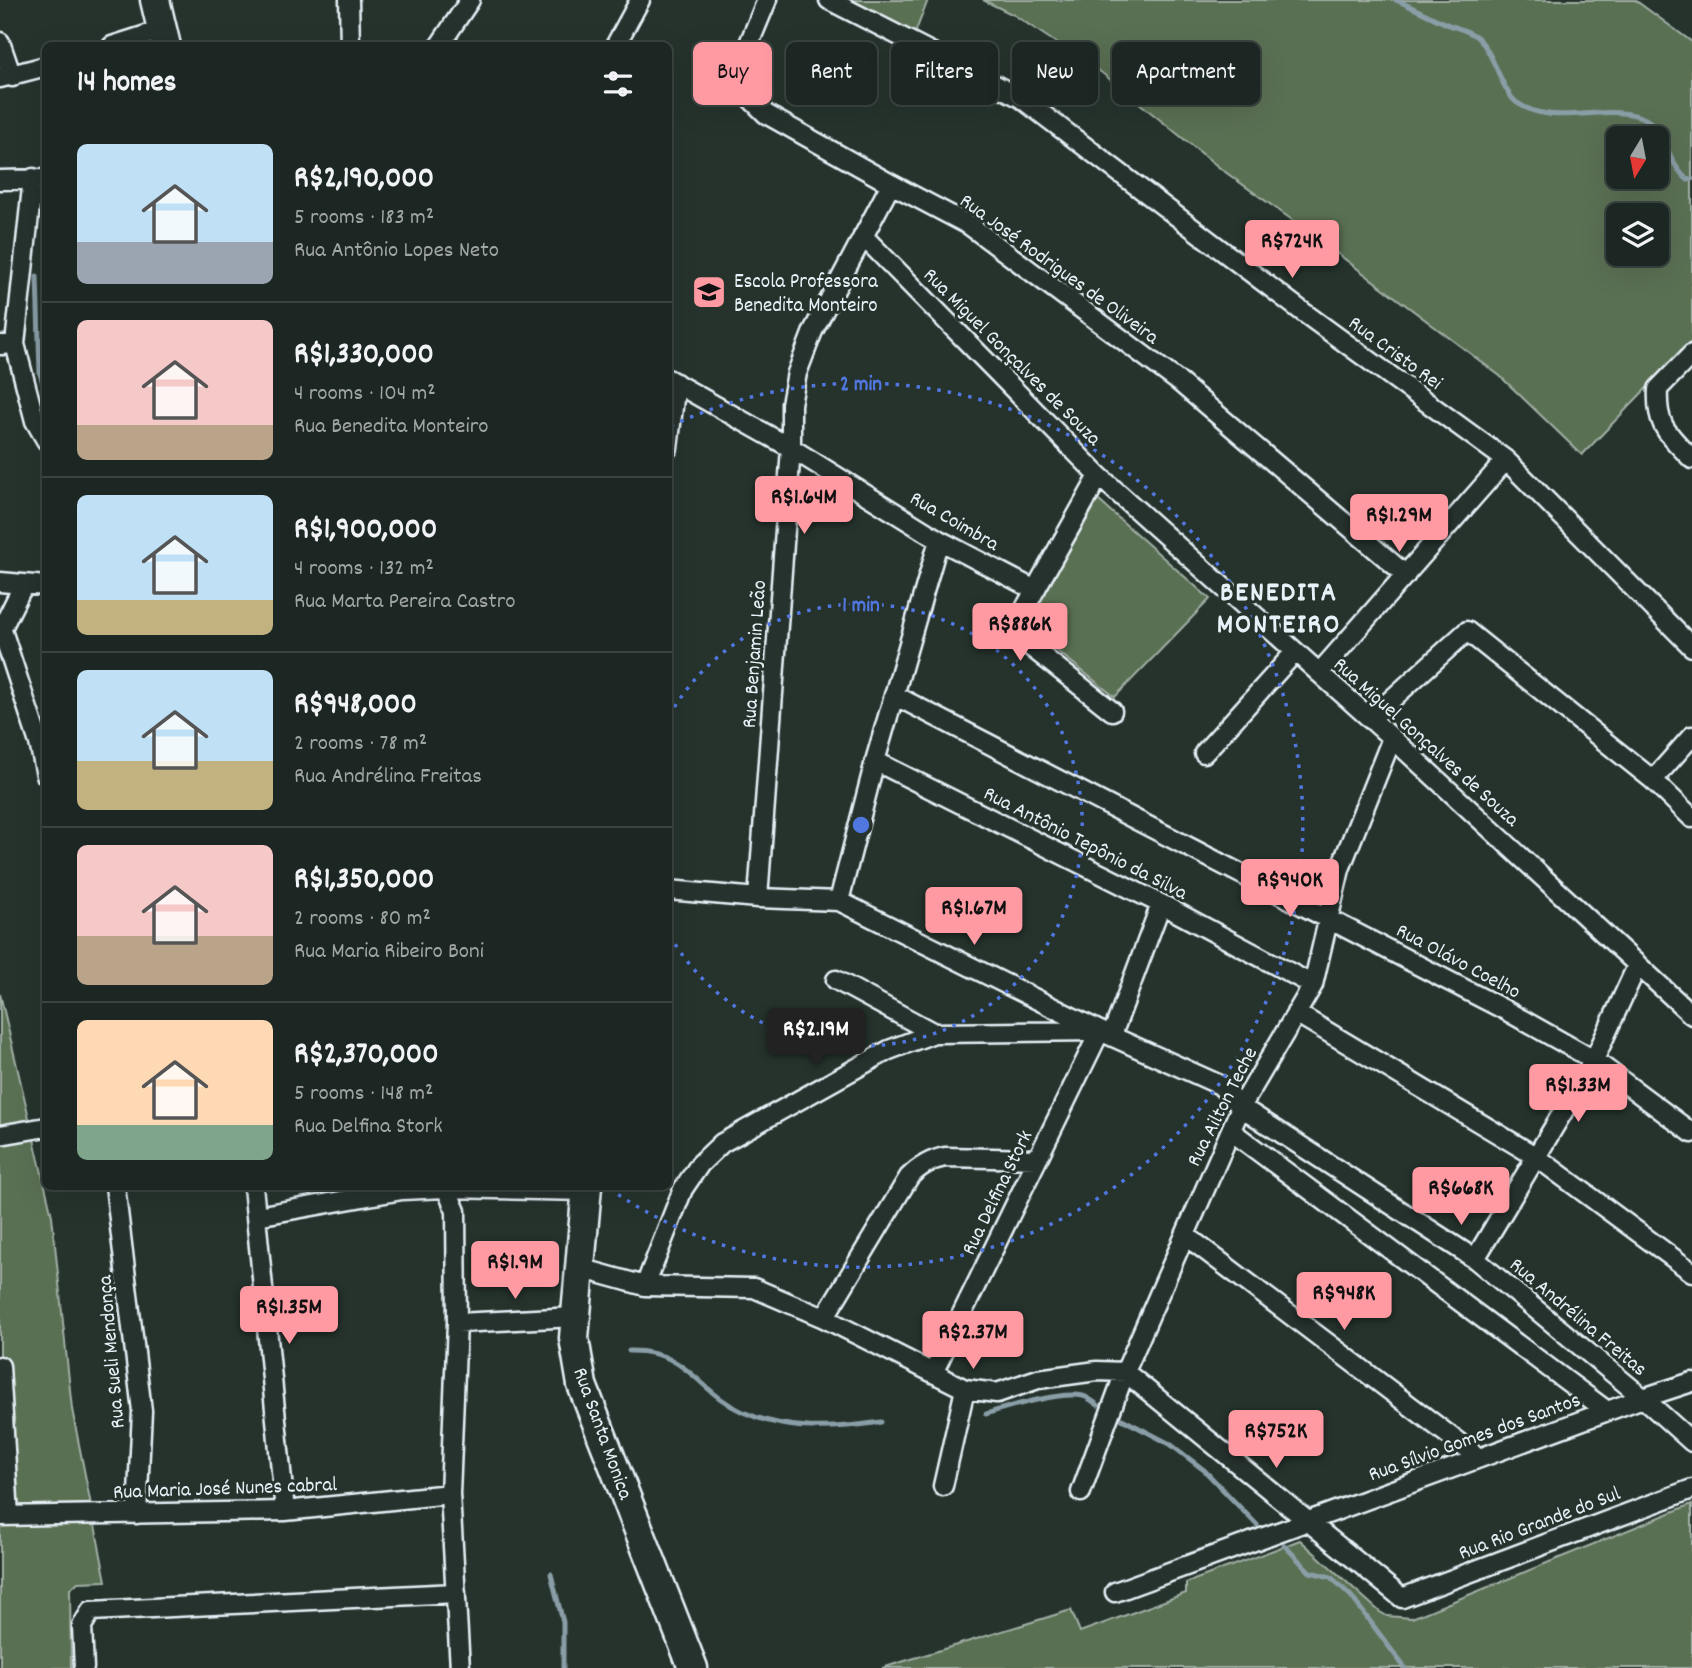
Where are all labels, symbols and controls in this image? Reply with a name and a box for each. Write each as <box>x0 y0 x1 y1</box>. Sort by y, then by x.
chip: Buy <box>693 42 772 105</box>
chip: Rent <box>786 42 877 105</box>
chip: Filters <box>891 42 998 105</box>
chip: New <box>1012 42 1098 105</box>
chip: Apartment <box>1112 42 1260 105</box>
text: 14 homes <box>77 63 176 106</box>
icon: filters <box>599 65 637 103</box>
north arrow <box>1606 126 1670 189</box>
map controls <box>1606 126 1669 266</box>
text: R$2,190,000 <box>294 159 434 202</box>
icon: home <box>133 172 217 256</box>
street label: Rua José Rodrigues de Oliveira <box>952 188 1165 354</box>
text: 5 rooms · 183 m² <box>294 202 434 235</box>
button: layers <box>1606 203 1669 266</box>
pin: R$724K <box>1235 220 1349 280</box>
text: R$724K <box>1261 226 1323 259</box>
text: Rua Antônio Lopes Neto <box>294 235 499 268</box>
street label: Rua Miguel Gonçalves de Souza <box>915 262 1108 455</box>
place label: Escola Professora Benedita Monteiro <box>734 268 879 322</box>
school or university icon: Escola Professora Benedita Monteiro <box>690 273 728 311</box>
street label: Rua Cristo Rei <box>1341 310 1448 399</box>
text: R$1,330,000 <box>294 335 434 378</box>
icon: home <box>133 348 217 432</box>
text: 2 min <box>840 371 882 401</box>
text: 4 rooms · 104 m² <box>294 378 436 411</box>
text: Rua Benedita Monteiro <box>294 411 488 444</box>
pin: R$1.64M <box>739 476 869 536</box>
text: R$1.64M <box>771 482 837 515</box>
street label: Rua Coimbra <box>903 485 1005 561</box>
pin: R$1.29M <box>1334 494 1464 554</box>
text: R$1.29M <box>1366 500 1432 533</box>
text: R$1,900,000 <box>294 510 437 553</box>
icon: home <box>133 523 217 607</box>
text: 4 rooms · 132 m² <box>294 553 434 586</box>
district label: BENEDITA MONTEIRO <box>1217 575 1341 647</box>
street label: Rua Benjamin Leão <box>736 579 776 729</box>
text: Rua Marta Pereira Castro <box>294 586 516 619</box>
text: 1 min <box>842 592 880 622</box>
pin: R$886K <box>963 604 1077 663</box>
text: R$886K <box>988 609 1052 642</box>
street label: Rua Miguel Gonçalves de Souza <box>1325 651 1526 836</box>
text: R$948,000 <box>294 685 417 728</box>
icon: home <box>133 698 217 782</box>
text: 2 rooms · 78 m² <box>294 728 427 761</box>
text: Rua Andrélina Freitas <box>294 761 482 794</box>
street label: Rua Antônio Tepônio da Silva <box>977 780 1193 910</box>
centre of rings <box>849 813 873 837</box>
text: R$1,350,000 <box>294 860 434 903</box>
pin: R$940K <box>1233 860 1347 919</box>
text: R$940K <box>1257 865 1323 898</box>
icon: home <box>133 873 217 957</box>
pin: R$1.67M <box>909 888 1039 947</box>
text: R$1.67M <box>941 893 1007 926</box>
text: 2 rooms · 80 m² <box>294 903 431 936</box>
street label: Rua Olávo Coelho <box>1390 917 1525 1008</box>
text: Rua Maria Ribeiro Boni <box>294 936 484 969</box>
pin: R$2.19M <box>751 1009 881 1068</box>
text: R$2.19M <box>783 1014 849 1047</box>
text: R$2,370,000 <box>294 1035 439 1078</box>
street label: Rua Ailton Teche <box>1181 1042 1267 1172</box>
icon: home <box>133 1048 217 1132</box>
pin: R$1.33M <box>1513 1064 1643 1124</box>
text: R$1.33M <box>1545 1070 1611 1103</box>
text: 5 rooms · 148 m² <box>294 1078 433 1111</box>
text: Rua Delfina Stork <box>294 1111 443 1144</box>
street label: Rua Delfina Stork <box>955 1126 1042 1261</box>
pin: R$668K <box>1404 1168 1518 1227</box>
text: R$668K <box>1428 1173 1494 1206</box>
pin: R$1.9M <box>458 1242 572 1301</box>
text: R$1.9M <box>487 1247 543 1280</box>
street label: Rua Andrélina Freitas <box>1502 1252 1652 1385</box>
pin: R$948K <box>1287 1272 1401 1332</box>
street label: Rua Sueli Mendonça <box>91 1273 135 1430</box>
text: R$948K <box>1313 1278 1375 1311</box>
pin: R$1.35M <box>224 1286 354 1346</box>
text: R$1.35M <box>256 1292 322 1325</box>
pin: R$2.37M <box>908 1312 1038 1371</box>
text: R$2.37M <box>938 1317 1008 1350</box>
street label: Rua Santa Monica <box>563 1364 639 1505</box>
street label: Rua Sílvio Gomes dos Santos <box>1365 1386 1585 1491</box>
pin: R$752K <box>1219 1410 1333 1470</box>
text: R$752K <box>1245 1416 1308 1449</box>
street label: Rua Maria José Nunes cabral <box>113 1471 338 1509</box>
street label: Rua Rio Grande do Sul <box>1455 1480 1625 1570</box>

